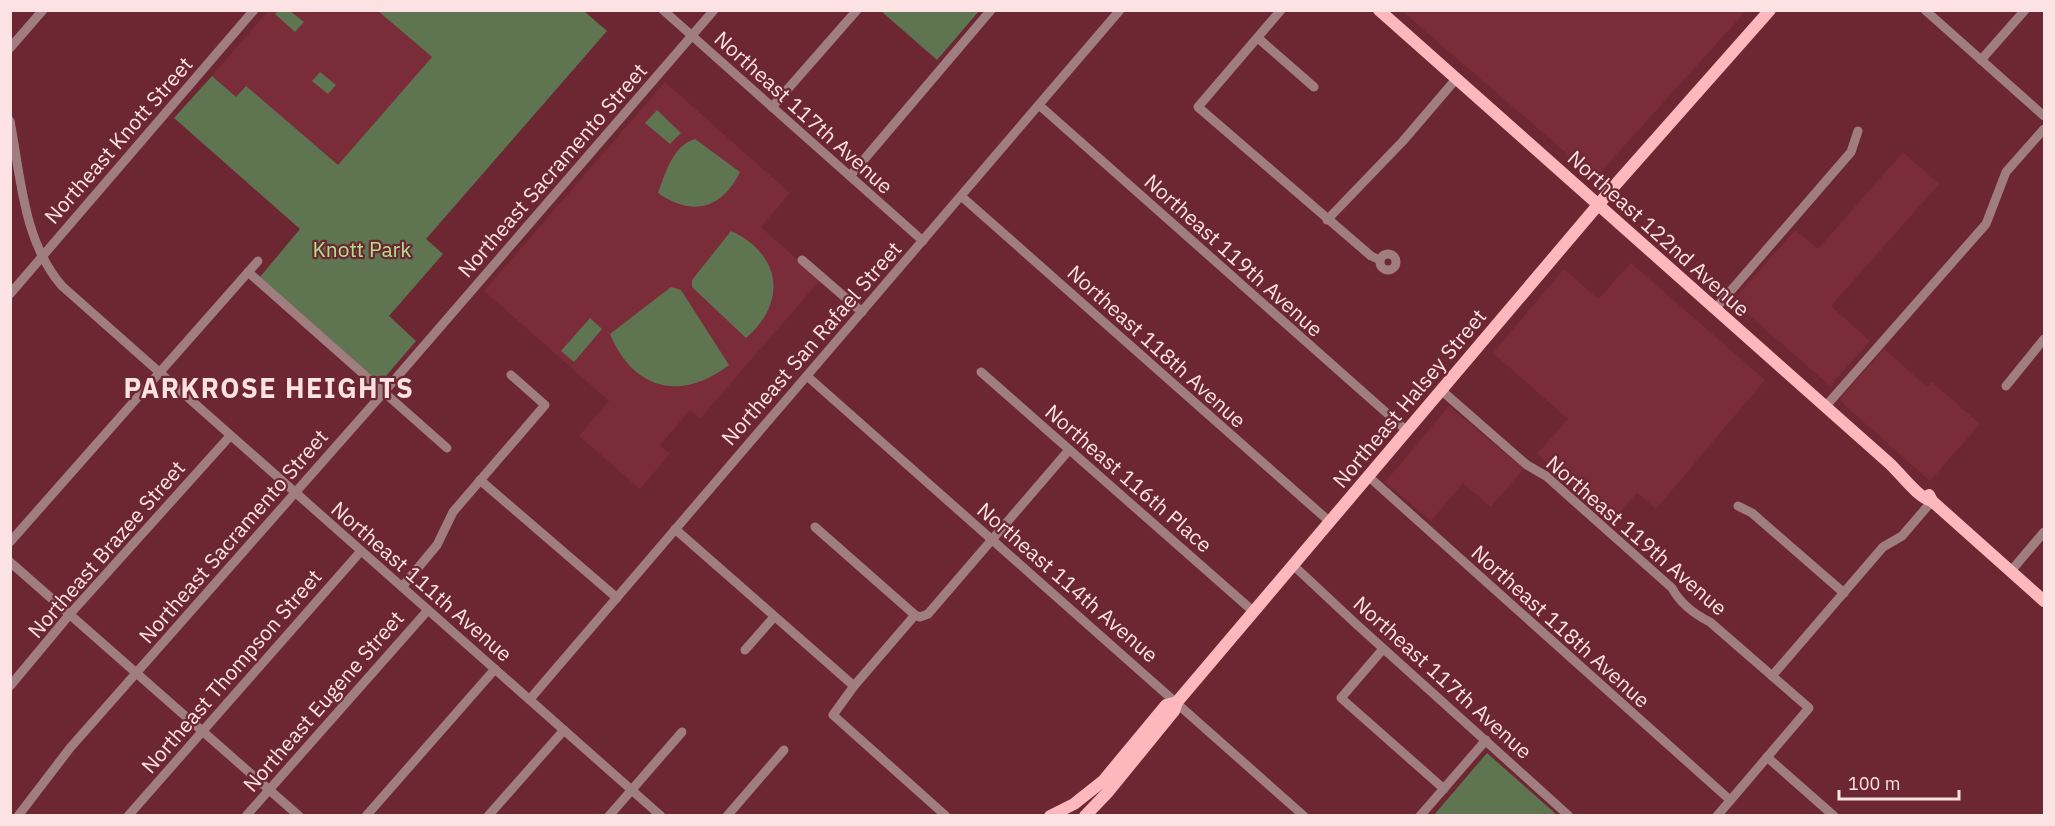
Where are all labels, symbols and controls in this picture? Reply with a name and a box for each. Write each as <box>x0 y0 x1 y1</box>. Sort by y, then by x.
street label: Northeast 117th Avenue <box>709 24 899 200</box>
street label: Northeast Knott Street <box>38 51 198 229</box>
street label: Northeast Sacramento Street <box>451 57 653 283</box>
street label: Northeast 122nd Avenue <box>1562 144 1756 322</box>
street label: Northeast 119th Avenue <box>1139 167 1329 343</box>
park label: Knott Park <box>313 235 411 263</box>
street label: Northeast San Rafael Street <box>715 235 907 451</box>
street label: Northeast 118th Avenue <box>1062 258 1252 434</box>
street label: Northeast Halsey Street <box>1326 303 1492 493</box>
district label: PARKROSE HEIGHTS <box>124 370 414 405</box>
street label: Northeast 116th Place <box>1040 398 1218 558</box>
street label: Northeast Sacramento Street <box>132 423 334 649</box>
street label: Northeast 119th Avenue <box>1541 449 1733 621</box>
street label: Northeast Brazee Street <box>21 454 191 644</box>
street label: Northeast 111th Avenue <box>326 495 518 667</box>
street label: Northeast 114th Avenue <box>972 496 1164 668</box>
street label: Northeast 118th Avenue <box>1466 538 1656 714</box>
street label: Northeast Thompson Street <box>135 563 327 779</box>
street label: Northeast 117th Avenue <box>1348 589 1538 765</box>
street label: Northeast Eugene Street <box>236 604 410 798</box>
scale bar <box>1839 763 1959 801</box>
text: 100 m <box>1848 772 1900 795</box>

